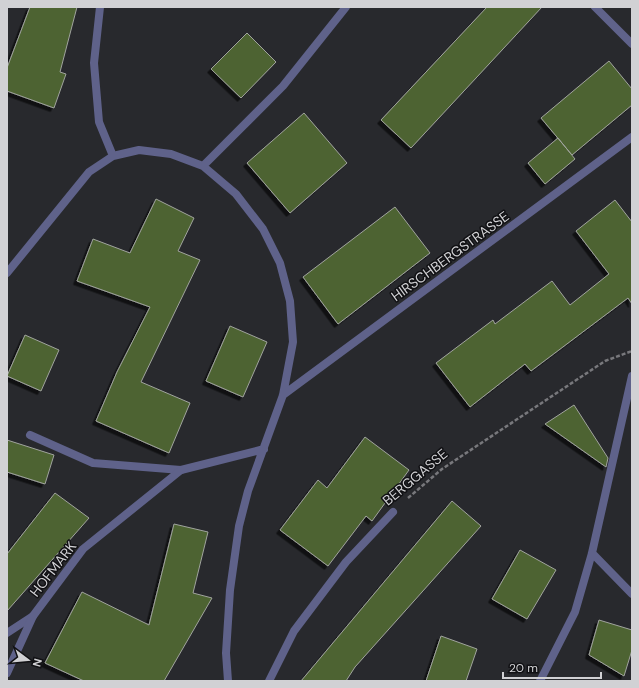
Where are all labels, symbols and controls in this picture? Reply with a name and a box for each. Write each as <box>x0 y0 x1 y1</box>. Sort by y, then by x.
street label: HIRSCHBERGSTRASSE <box>387 207 513 305</box>
street label: BERGGASSE <box>379 445 451 509</box>
street label: HOFMARK <box>26 538 80 600</box>
north arrow <box>8 640 48 680</box>
scale bar <box>503 654 601 680</box>
text: N <box>30 657 45 669</box>
text: 20 m <box>509 660 538 676</box>

